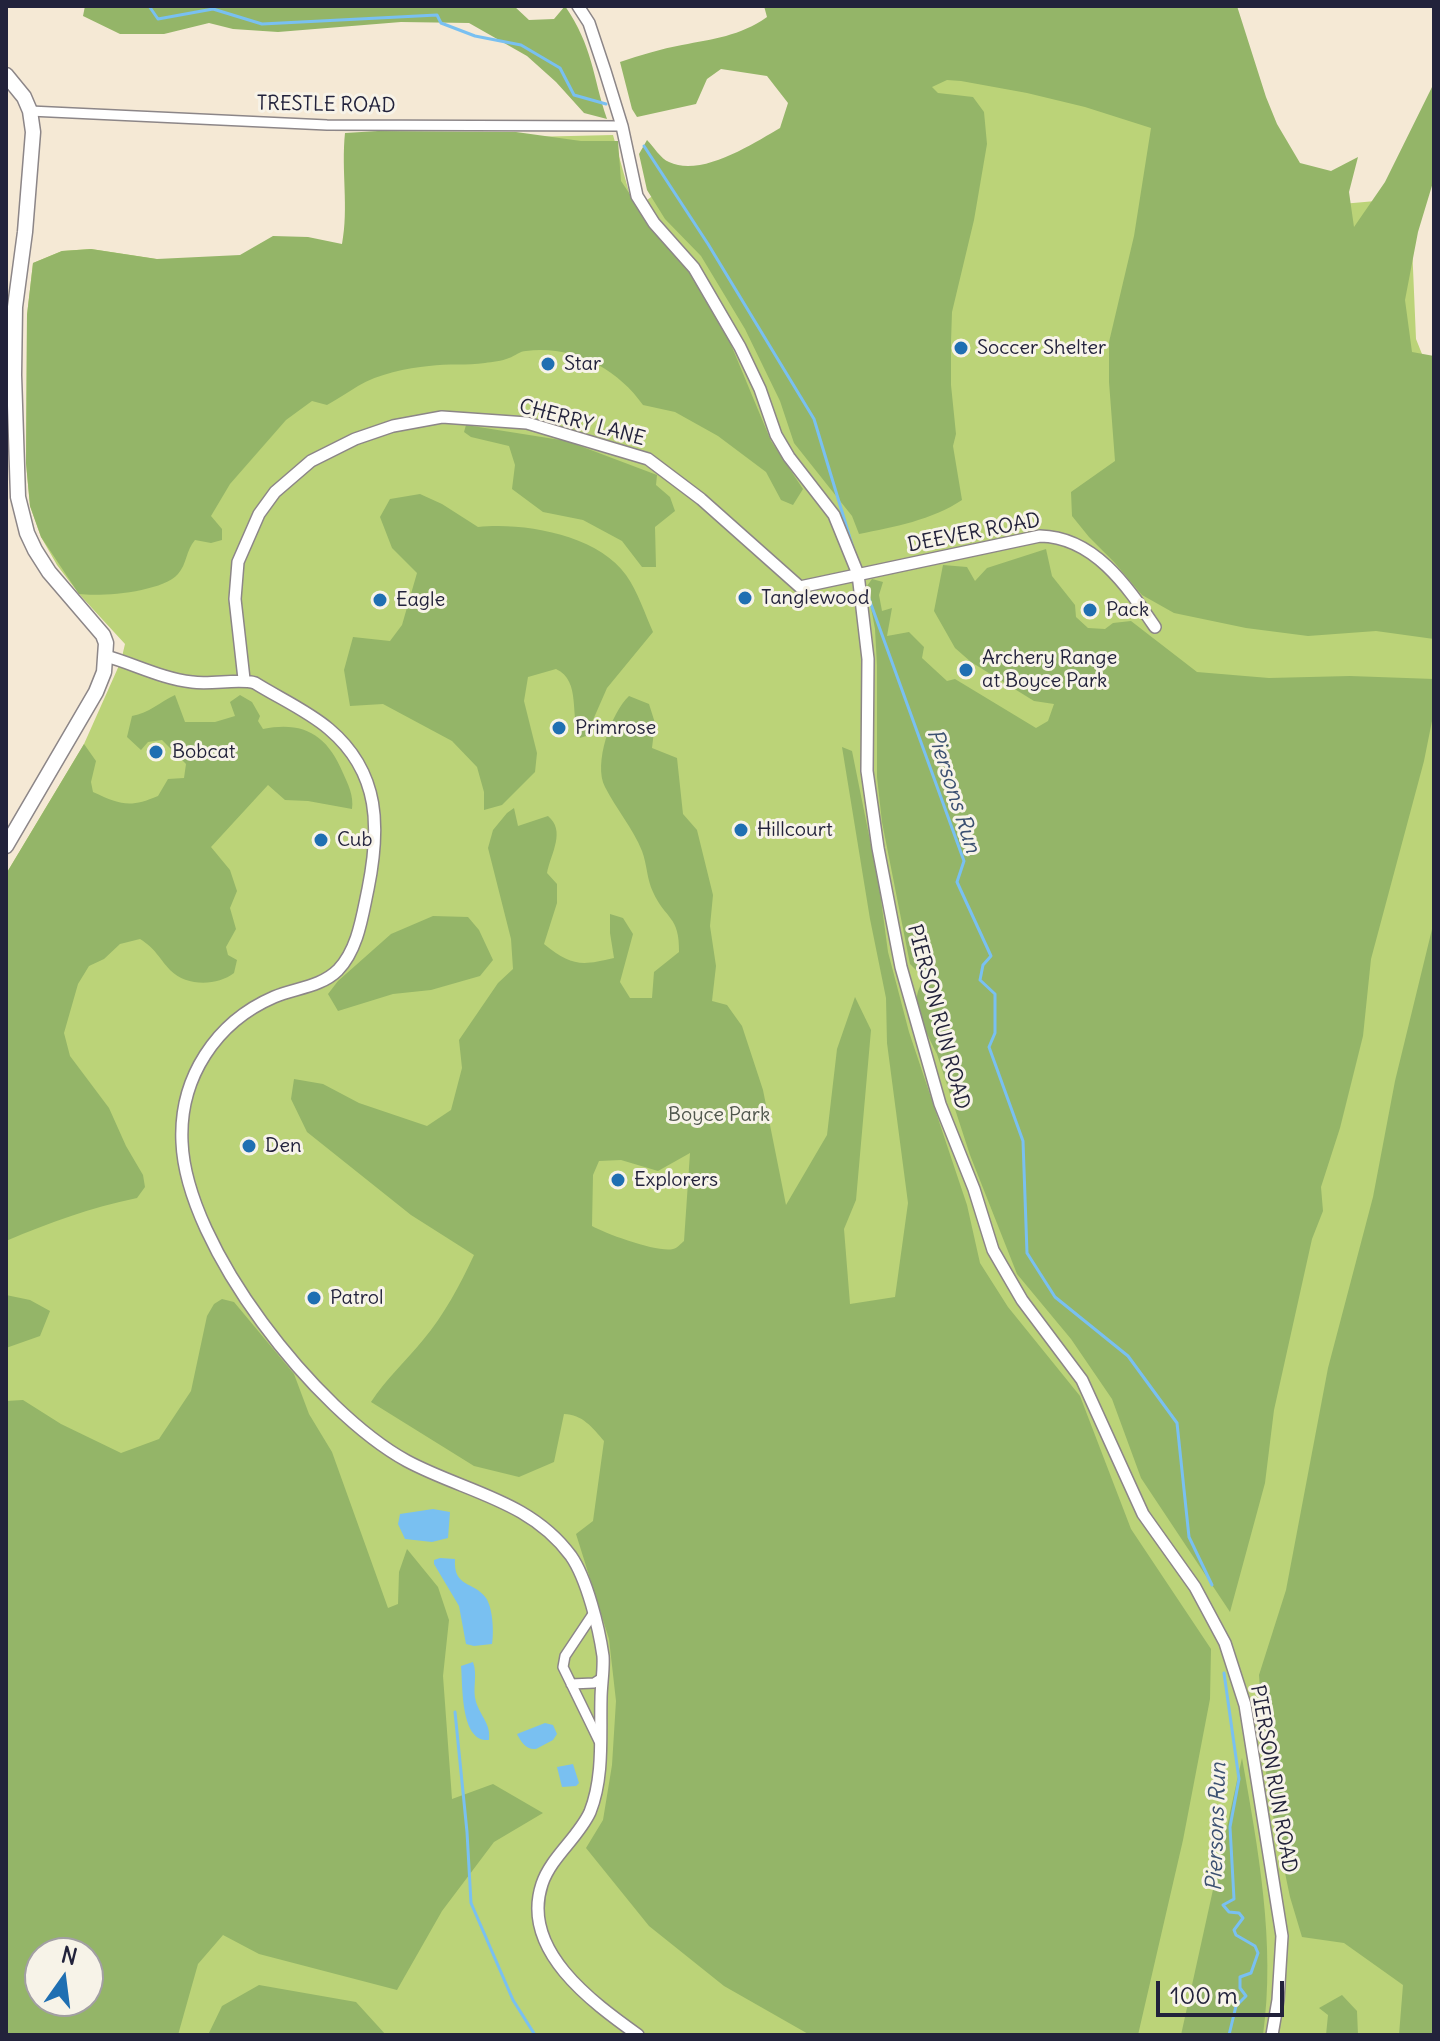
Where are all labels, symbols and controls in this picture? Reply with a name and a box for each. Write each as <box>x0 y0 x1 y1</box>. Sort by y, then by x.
street label: TRESTLE ROAD <box>256 92 396 118</box>
place label: Soccer Shelter <box>977 336 1106 360</box>
marker: Soccer Shelter <box>952 339 970 357</box>
place label: Star <box>564 352 601 376</box>
marker: Star <box>539 355 557 373</box>
street label: CHERRY LANE <box>516 395 648 451</box>
street label: DEEVER ROAD <box>906 508 1042 558</box>
place label: Tanglewood <box>761 586 870 610</box>
place label: Eagle <box>396 588 445 612</box>
marker: Tanglewood <box>736 589 754 607</box>
marker: Eagle <box>371 591 389 609</box>
place label: Pack <box>1106 598 1149 622</box>
marker: Pack <box>1081 601 1099 619</box>
place label: Archery Range at Boyce Park <box>982 646 1117 693</box>
marker: Archery Range at Boyce Park <box>957 661 975 679</box>
place label: Primrose <box>575 716 656 740</box>
marker: Primrose <box>550 719 568 737</box>
water label: Piersons Run <box>921 726 985 856</box>
place label: Bobcat <box>172 740 236 764</box>
marker: Bobcat <box>147 743 165 761</box>
place label: Hillcourt <box>757 818 833 842</box>
marker: Hillcourt <box>732 821 750 839</box>
place label: Cub <box>337 828 373 852</box>
marker: Cub <box>312 831 330 849</box>
street label: PIERSON RUN ROAD <box>902 922 974 1112</box>
park label: Boyce Park <box>668 1103 770 1127</box>
place label: Den <box>265 1134 302 1158</box>
marker: Den <box>240 1137 258 1155</box>
place label: Explorers <box>634 1168 718 1192</box>
marker: Explorers <box>609 1171 627 1189</box>
place label: Patrol <box>330 1286 383 1310</box>
marker: Patrol <box>305 1289 323 1307</box>
street label: PIERSON RUN ROAD <box>1245 1683 1301 1875</box>
water label: Piersons Run <box>1202 1762 1232 1892</box>
north arrow <box>24 1937 104 2017</box>
text: N <box>59 1940 80 1971</box>
scale bar <box>1160 1965 1288 2015</box>
text: 100 m <box>1170 1980 1238 2010</box>

